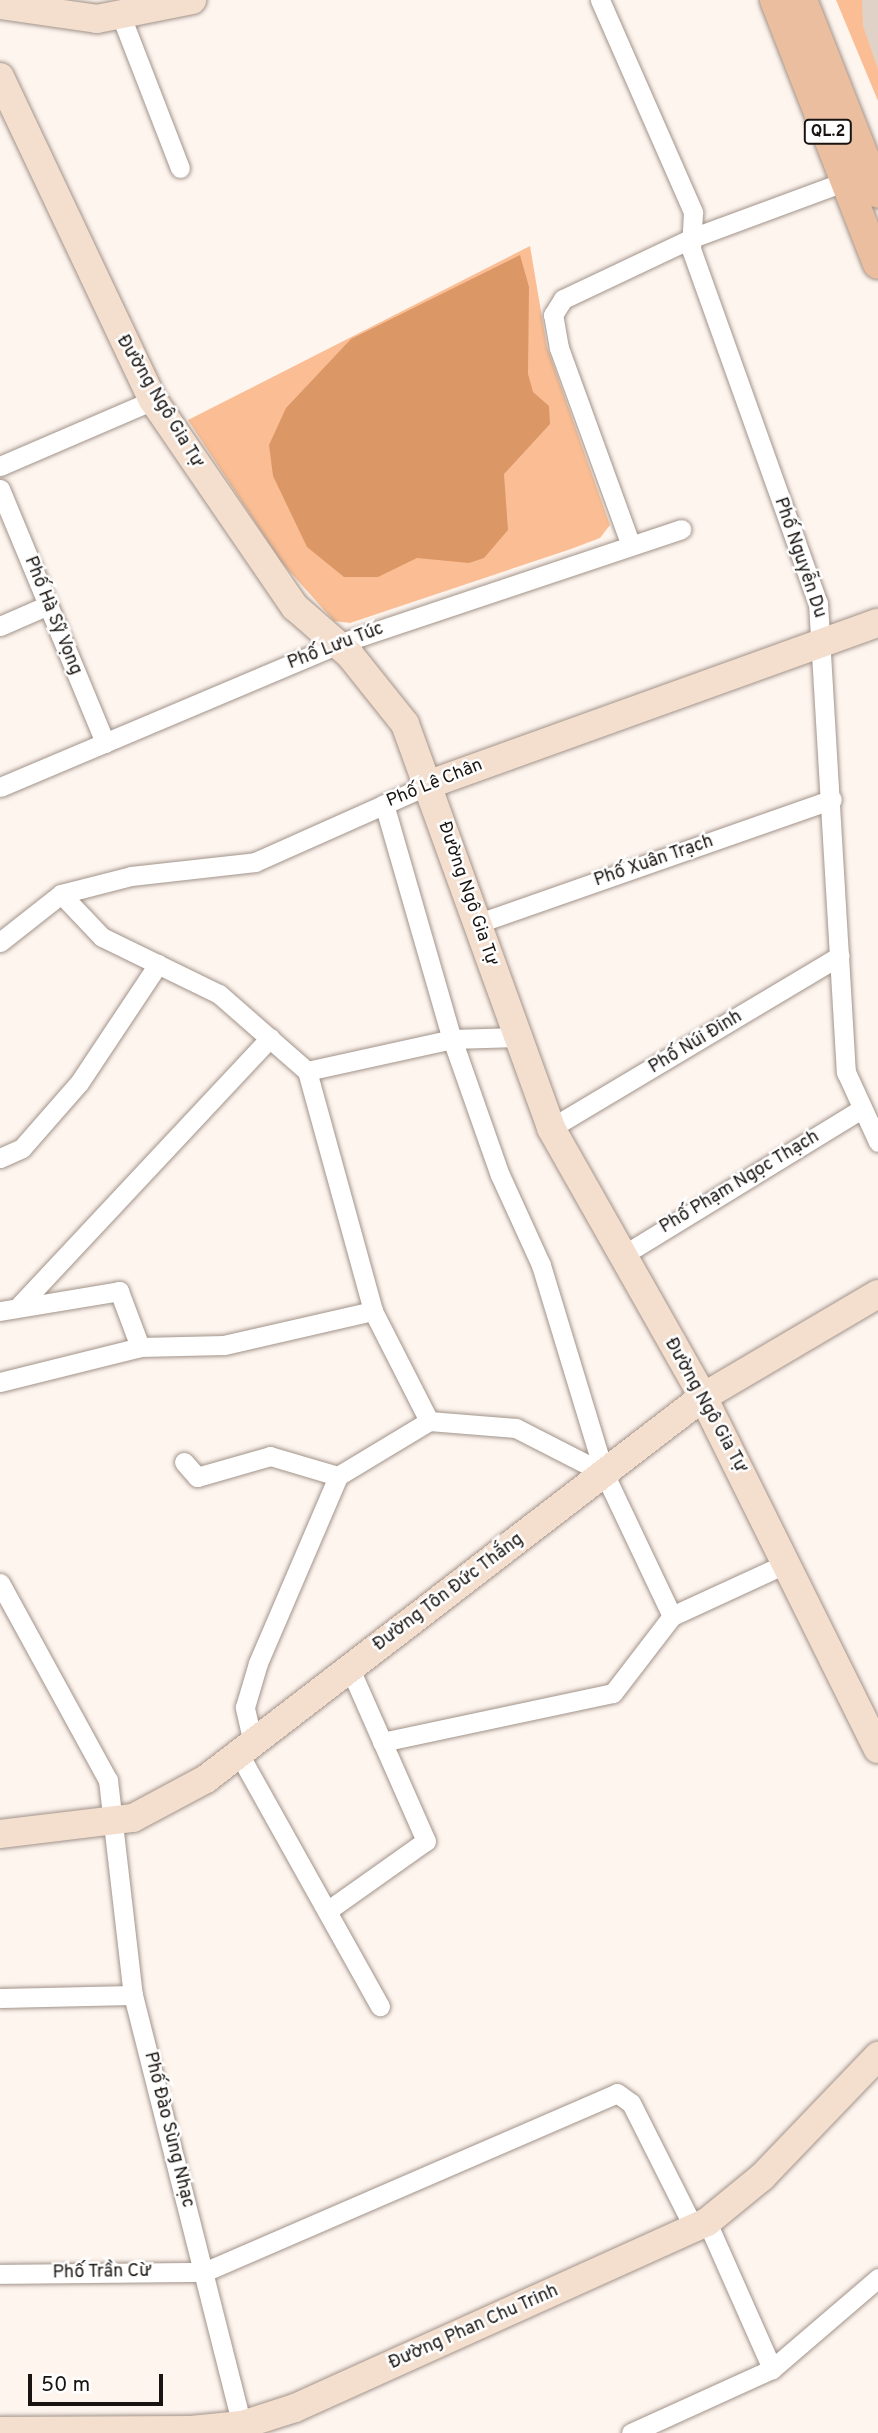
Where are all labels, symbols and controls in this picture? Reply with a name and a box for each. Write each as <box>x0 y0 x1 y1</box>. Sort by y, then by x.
road number: QL.2 <box>804 120 852 144</box>
street label: Đường Ngô Gia Tự <box>111 331 207 473</box>
street label: Phố Nguyễn Du <box>768 495 830 621</box>
street label: Phố Hà Sỹ Vọng <box>18 553 86 679</box>
street label: Phố Lưu Túc <box>285 619 387 675</box>
street label: Phố Lê Chân <box>384 755 486 813</box>
street label: Đường Ngô Gia Tự <box>432 819 502 969</box>
street label: Phố Xuân Trạch <box>591 831 717 893</box>
street label: Phố Núi Đinh <box>645 1007 747 1079</box>
street label: Phố Phạm Ngọc Thạch <box>656 1127 824 1239</box>
street label: Đường Ngô Gia Tự <box>659 1334 751 1478</box>
street label: Đường Tôn Đức Thắng <box>369 1529 529 1657</box>
street label: Phố Đào Sùng Nhạc <box>138 2050 198 2210</box>
street label: Phố Trần Cừ <box>52 2261 152 2285</box>
street label: Đường Phan Chu Trinh <box>386 2281 562 2375</box>
scale bar <box>32 2360 166 2404</box>
text: 50 m <box>41 2372 90 2399</box>

